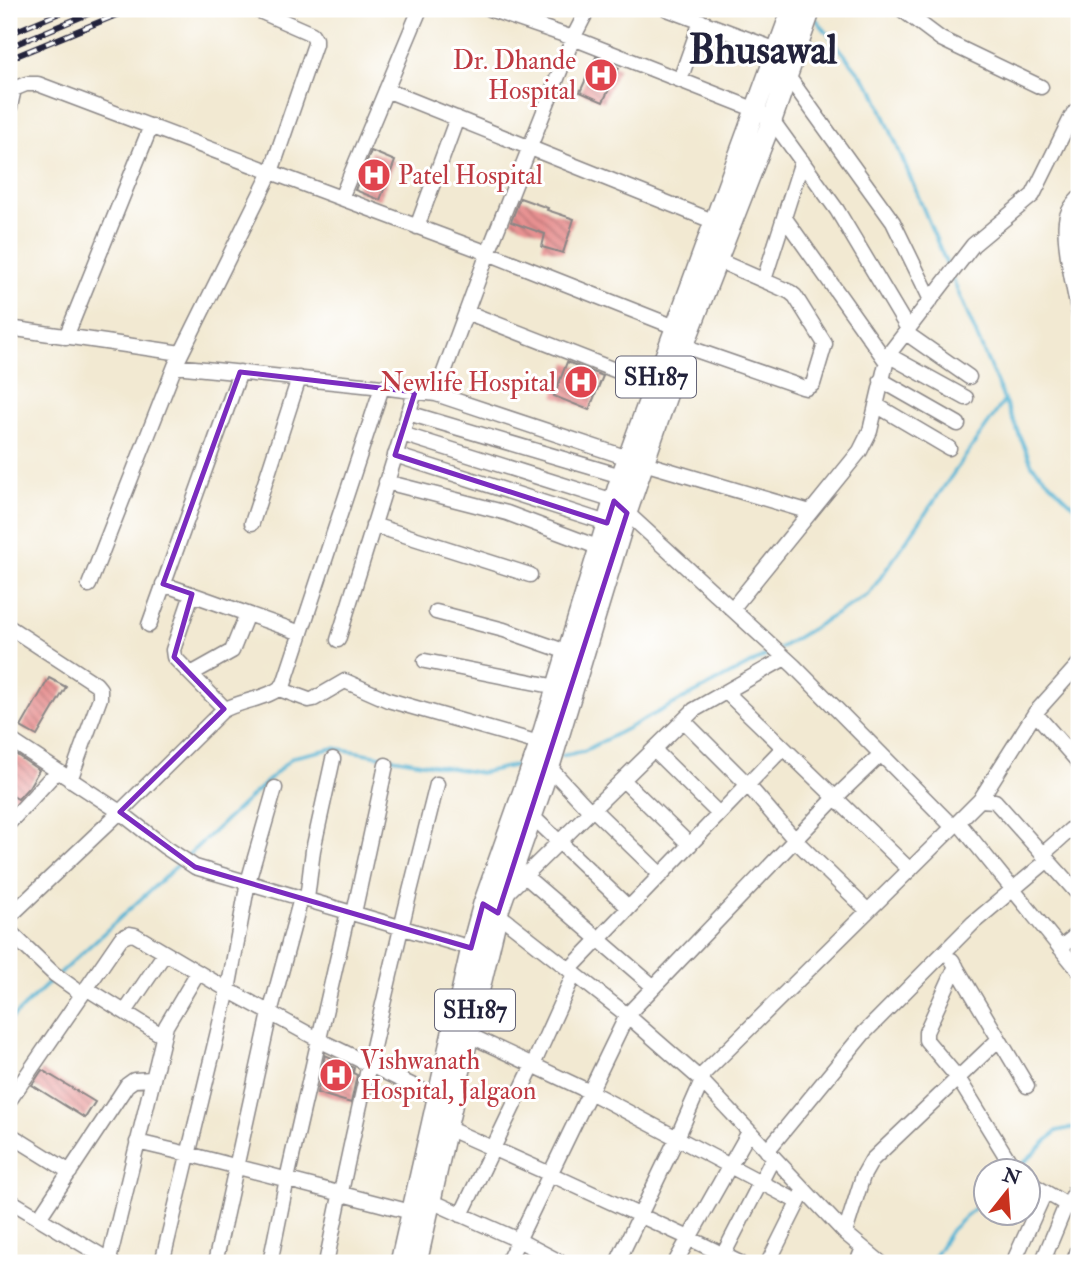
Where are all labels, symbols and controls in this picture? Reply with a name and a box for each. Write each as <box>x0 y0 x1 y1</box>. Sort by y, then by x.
district label: Bhusawal <box>689 25 838 76</box>
place label: Dr. Dhande Hospital <box>453 45 576 108</box>
hospital icon: Dr. Dhande Hospital <box>582 56 620 94</box>
hospital icon: Patel Hospital <box>355 156 393 194</box>
place label: Patel Hospital <box>398 160 543 193</box>
road number: SH187 <box>616 356 696 398</box>
hospital icon: Newlife Hospital <box>562 363 600 401</box>
place label: Newlife Hospital <box>380 367 556 400</box>
road number: SH187 <box>435 990 515 1030</box>
place label: Vishwanath Hospital, Jalgaon <box>360 1045 536 1108</box>
hospital icon: Vishwanath Hospital, Jalgaon <box>317 1056 355 1094</box>
north arrow <box>972 1156 1042 1226</box>
text: N <box>999 1162 1024 1191</box>

